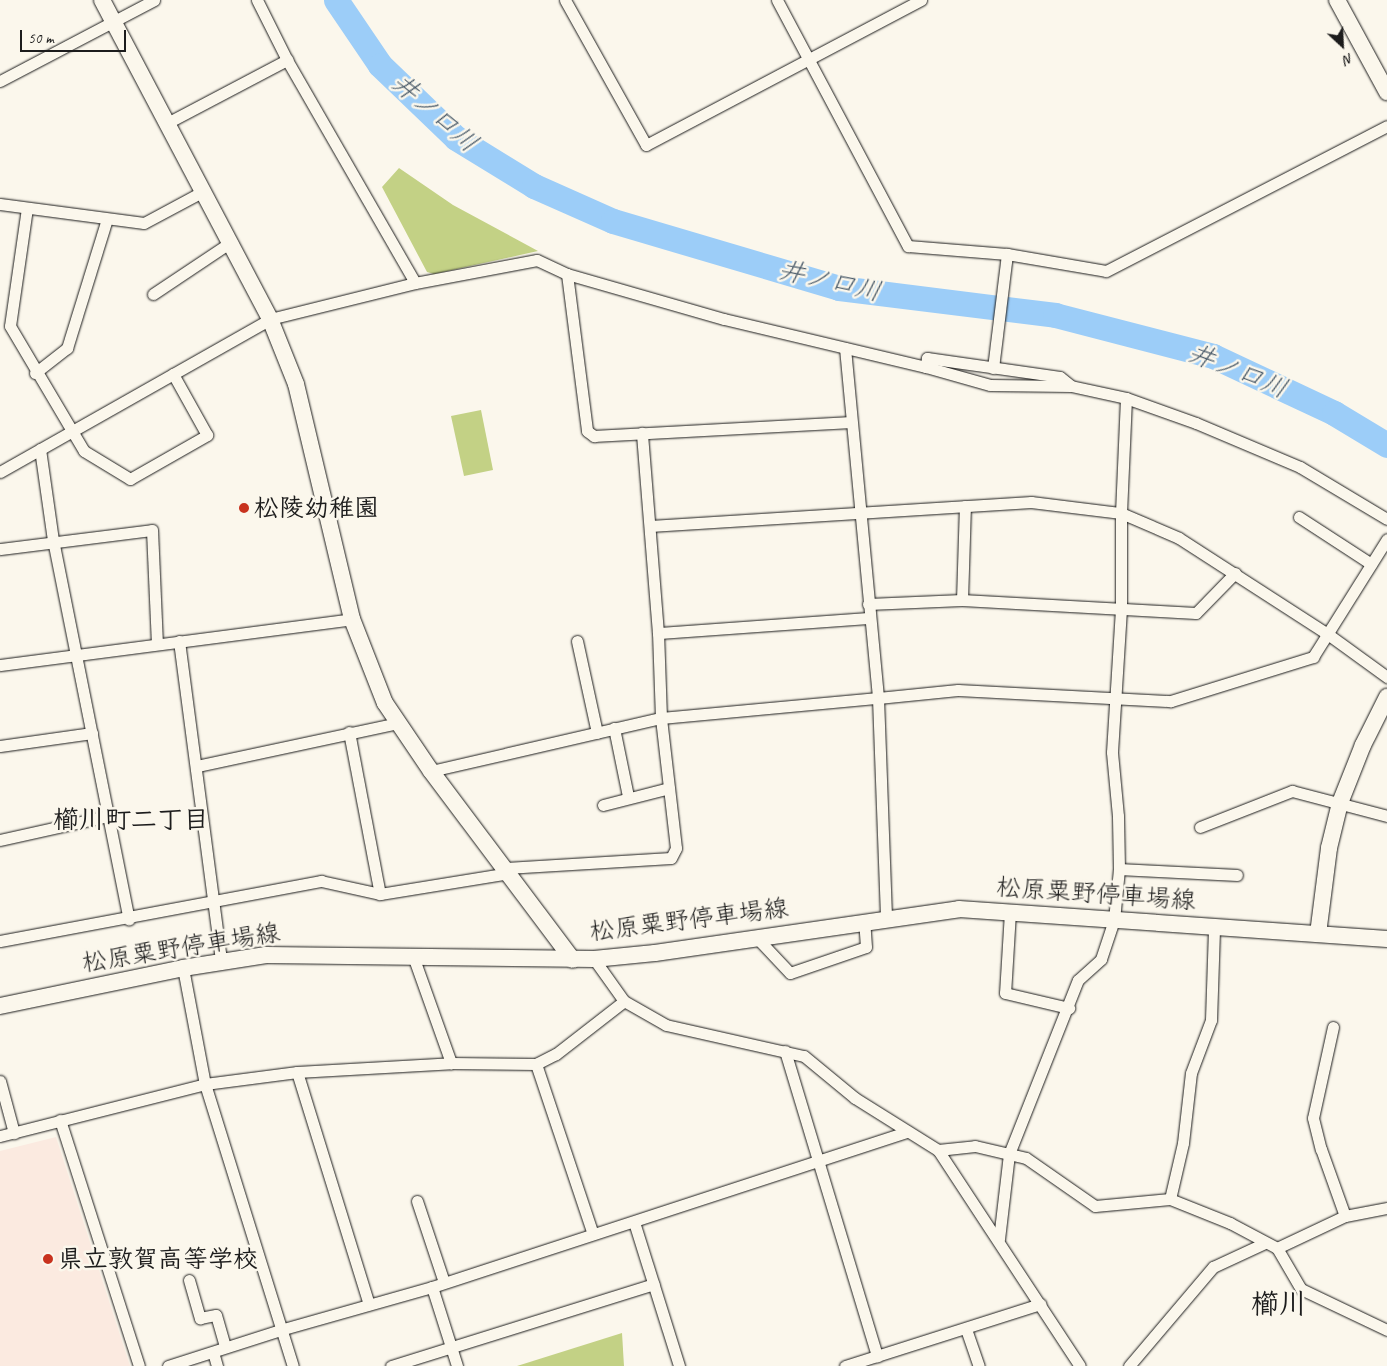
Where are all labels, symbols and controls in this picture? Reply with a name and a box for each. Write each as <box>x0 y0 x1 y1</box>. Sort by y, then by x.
scale bar <box>22 20 129 52</box>
north arrow <box>1317 20 1367 70</box>
text: 50 m <box>28 29 54 48</box>
text: N <box>1341 50 1356 69</box>
water label: 井ノ口川 <box>386 67 484 159</box>
water label: 井ノ口川 <box>776 254 884 308</box>
water label: 井ノ口川 <box>1184 337 1292 405</box>
place label: 松陵幼稚園 <box>254 493 379 523</box>
marker: 松陵幼稚園 <box>238 502 250 514</box>
district label: 櫛川町二丁目 <box>53 804 209 836</box>
street label: 松原粟野停車場線 <box>995 872 1197 916</box>
street label: 松原粟野停車場線 <box>588 893 790 947</box>
street label: 松原粟野停車場線 <box>80 918 282 978</box>
place label: 県立敦賀高等学校 <box>58 1244 258 1274</box>
marker: 県立敦賀高等学校 <box>42 1253 54 1265</box>
district label: 櫛川 <box>1251 1287 1307 1321</box>

